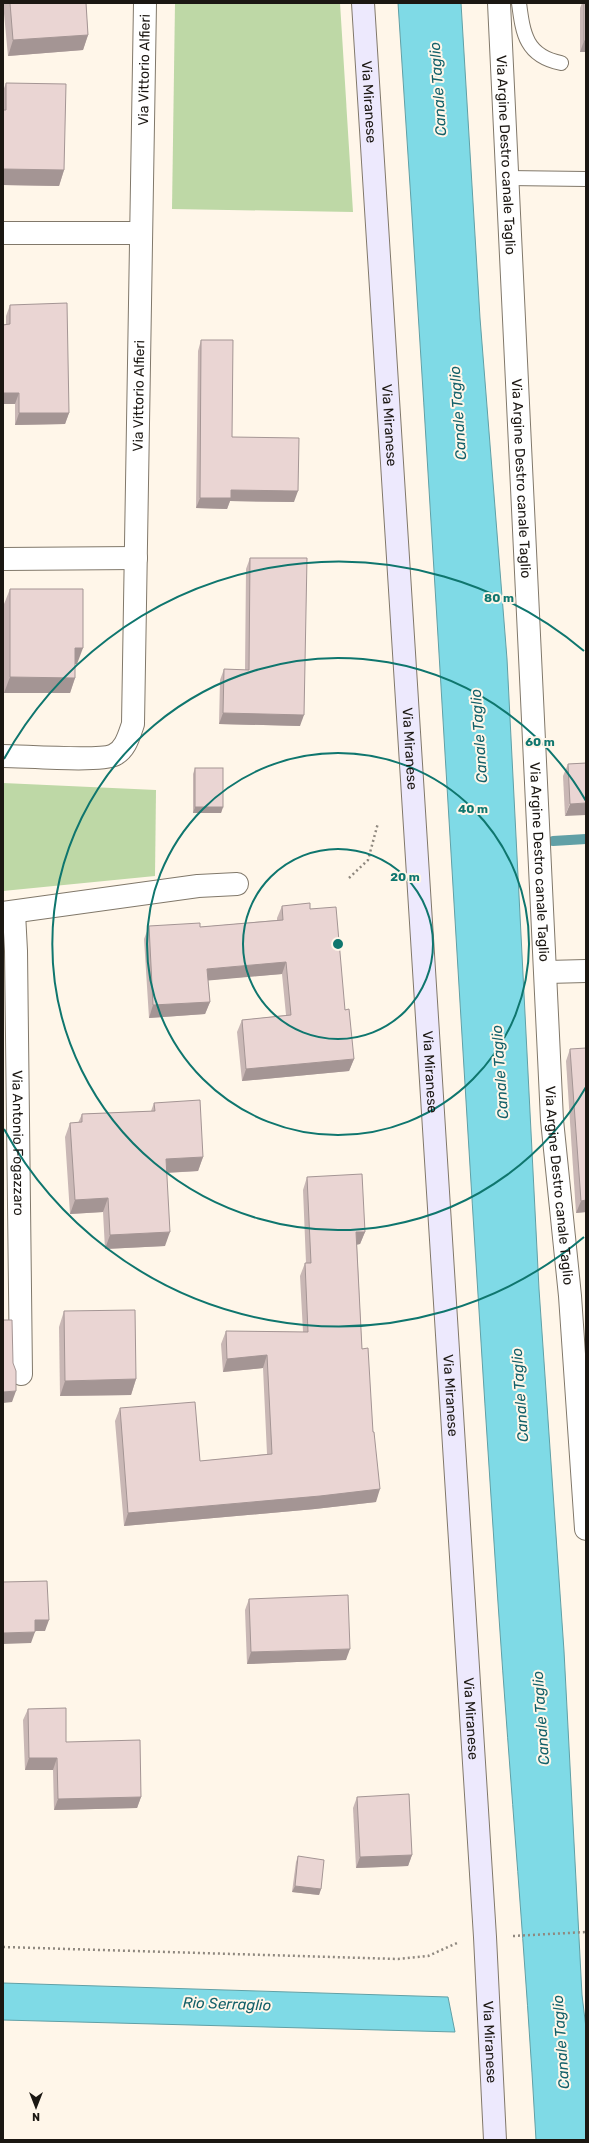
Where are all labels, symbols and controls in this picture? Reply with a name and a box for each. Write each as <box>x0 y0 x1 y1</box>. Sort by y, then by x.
street label: Via Vittorio Alfieri <box>134 14 153 126</box>
water label: Canale Taglio <box>426 41 450 137</box>
street label: Via Argine Destro canale Taglio <box>493 55 519 255</box>
street label: Via Miranese <box>358 60 380 144</box>
street label: Via Vittorio Alfieri <box>129 340 148 452</box>
water label: Canale Taglio <box>446 365 470 461</box>
street label: Via Argine Destro canale Taglio <box>508 378 535 579</box>
street label: Via Miranese <box>379 383 401 467</box>
text: 80 m <box>484 591 514 605</box>
water label: Canale Taglio <box>467 688 491 784</box>
street label: Via Miranese <box>399 707 421 790</box>
text: 60 m <box>525 735 555 749</box>
street label: Via Argine Destro canale Taglio <box>527 762 553 962</box>
text: 40 m <box>458 802 488 816</box>
text: 20 m <box>390 870 420 884</box>
centre of rings <box>331 937 345 951</box>
water label: Canale Taglio <box>488 1024 512 1120</box>
street label: Via Miranese <box>419 1030 442 1114</box>
street label: Via Antonio Fogazzaro <box>9 1070 28 1216</box>
street label: Via Argine Destro canale Taglio <box>542 1085 577 1286</box>
water label: Canale Taglio <box>508 1347 532 1443</box>
street label: Via Miranese <box>440 1354 462 1437</box>
water label: Canale Taglio <box>529 1670 553 1766</box>
street label: Via Miranese <box>460 1677 482 1760</box>
water label: Rio Serraglio <box>182 1993 272 2015</box>
water label: Canale Taglio <box>549 1994 573 2090</box>
street label: Via Miranese <box>480 2000 501 2084</box>
north arrow <box>16 2087 56 2127</box>
text: N <box>32 2110 40 2123</box>

